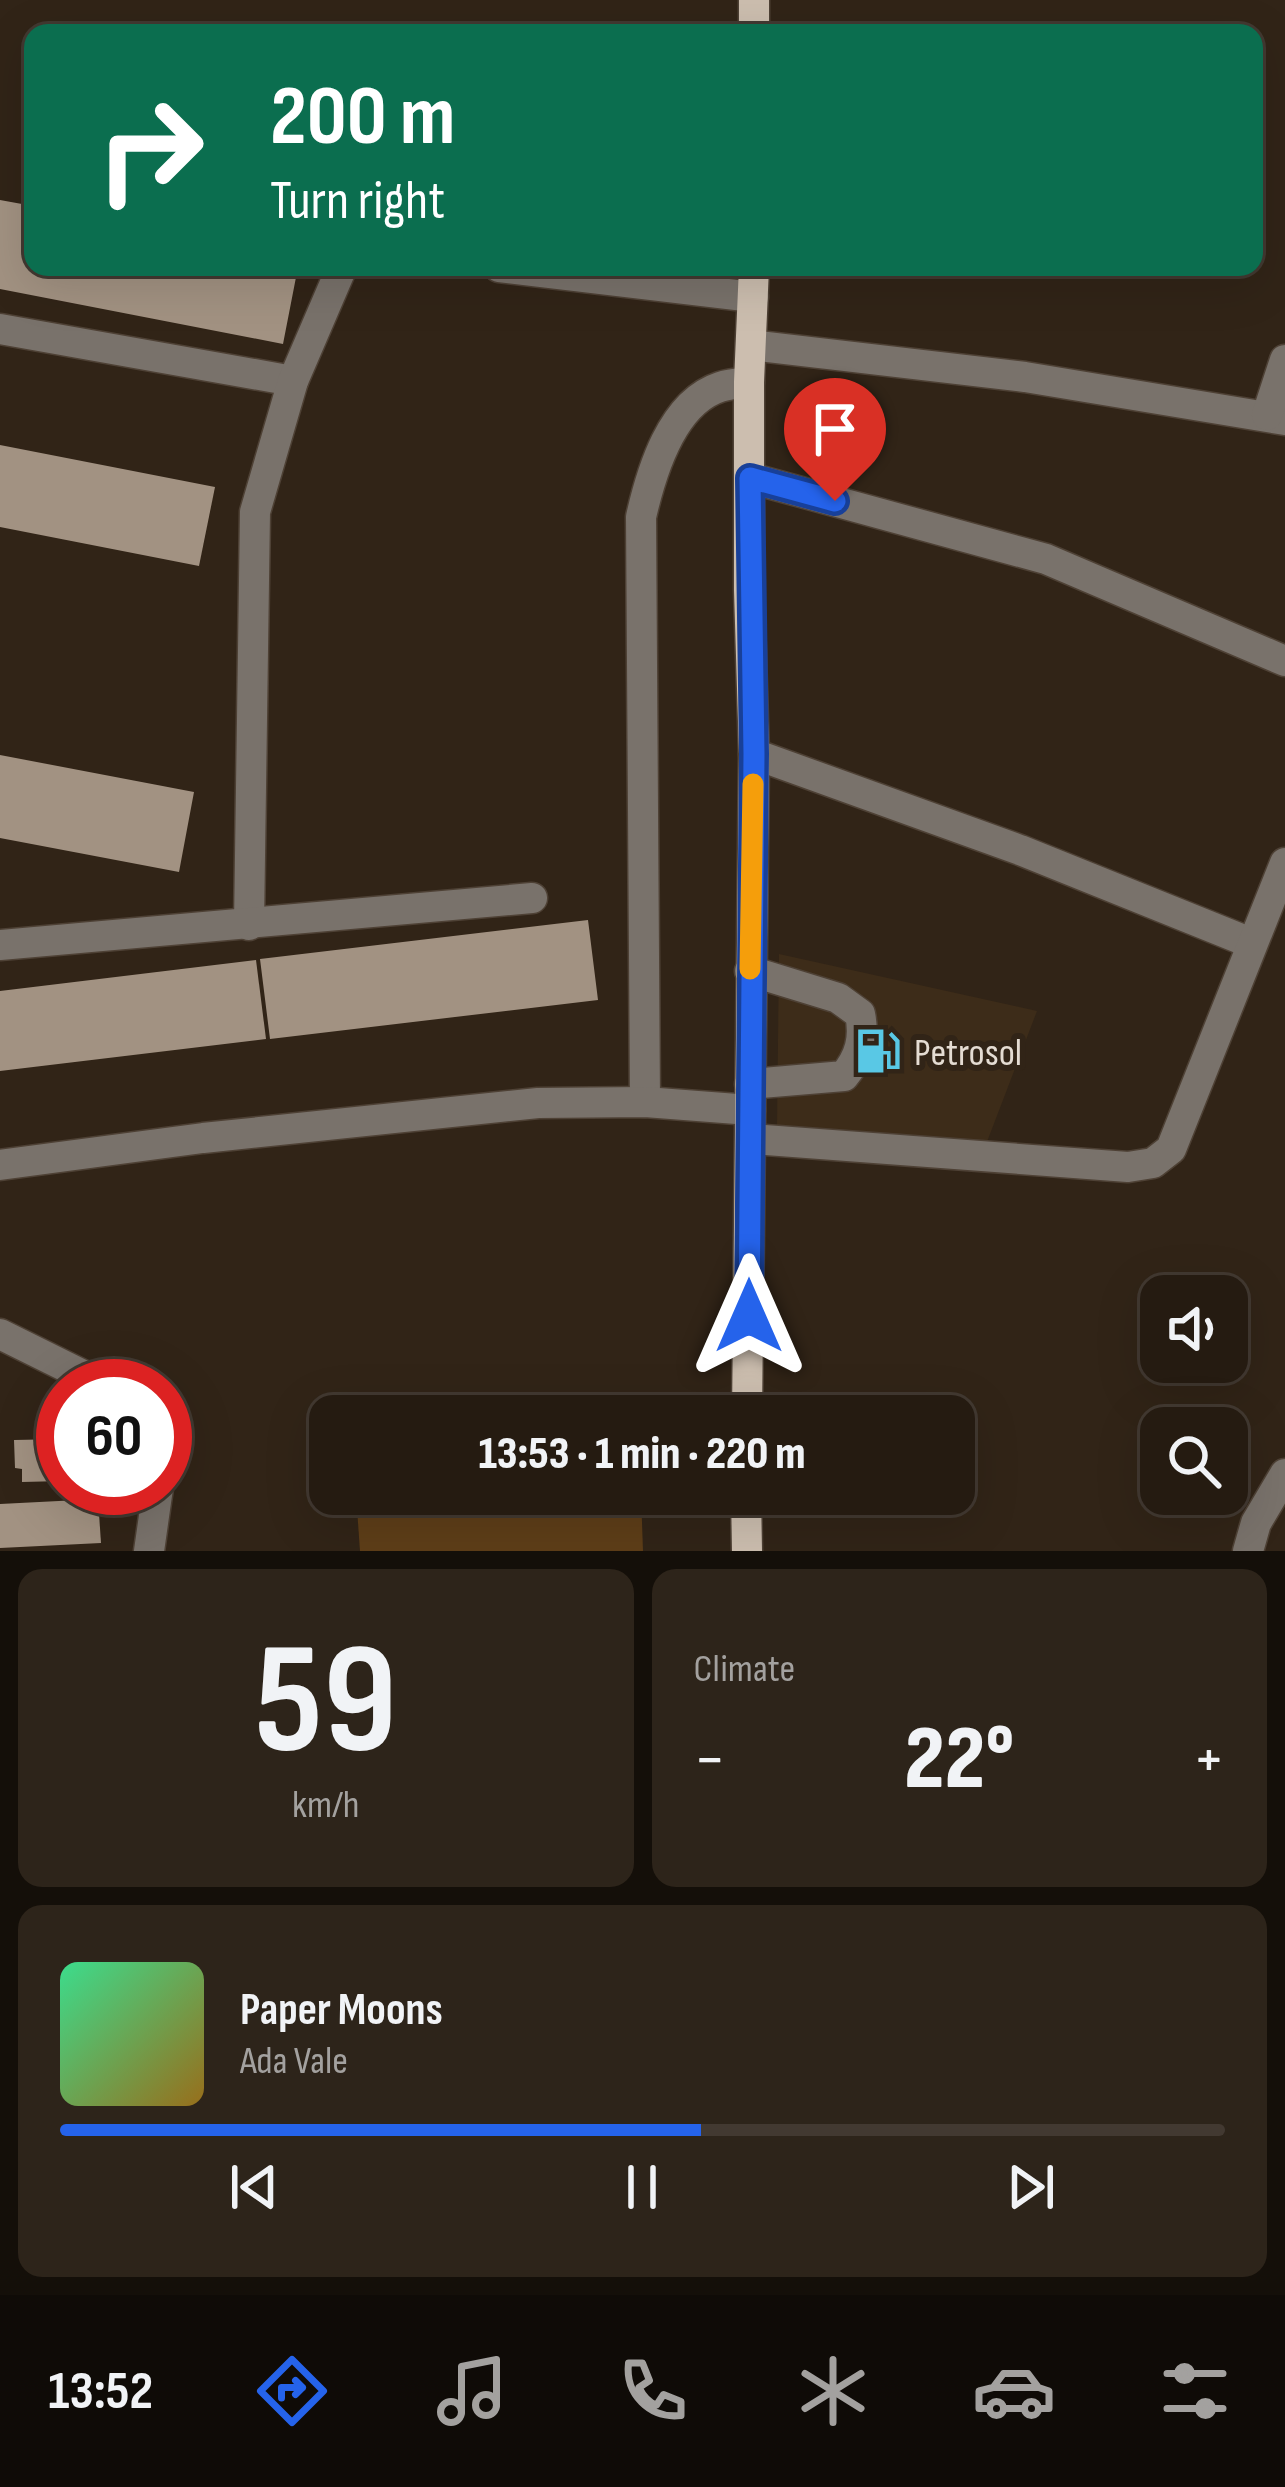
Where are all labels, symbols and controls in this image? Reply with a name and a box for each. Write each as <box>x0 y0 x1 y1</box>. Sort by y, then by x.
text: 200 m <box>270 67 456 168</box>
icon: right <box>72 72 228 228</box>
text: Turn right <box>270 169 445 234</box>
pin <box>784 378 886 501</box>
icon: arrive <box>802 396 868 462</box>
fuel station icon: Petrosol <box>853 1026 903 1076</box>
place label: Petrosol <box>914 1030 1022 1077</box>
position arrow <box>686 1253 812 1379</box>
map controls <box>1140 1275 1248 1515</box>
button: sound <box>1140 1275 1248 1383</box>
speed limit sign: 60 <box>36 1359 192 1515</box>
button: search <box>1140 1407 1248 1515</box>
text: 13:53 · 1 min · 220 m <box>478 1427 806 1482</box>
text: 59 <box>255 1610 397 1797</box>
text: Climate <box>694 1646 795 1693</box>
text: 22° <box>904 1706 1014 1814</box>
text: − <box>694 1721 726 1800</box>
text: + <box>1193 1721 1225 1800</box>
text: km/h <box>292 1782 359 1829</box>
text: Paper Moons <box>240 1983 443 2038</box>
text: Ada Vale <box>240 2038 348 2085</box>
icon: previous <box>221 2154 287 2220</box>
icon: pause <box>609 2154 675 2220</box>
icon: next <box>998 2154 1064 2220</box>
icon: directions <box>250 2349 334 2433</box>
icon: music <box>430 2349 514 2433</box>
icon: phone <box>611 2349 695 2433</box>
icon: climate <box>791 2349 875 2433</box>
icon: car <box>972 2349 1056 2433</box>
icon: filters <box>1153 2349 1237 2433</box>
text: 13:52 <box>48 2359 153 2424</box>

